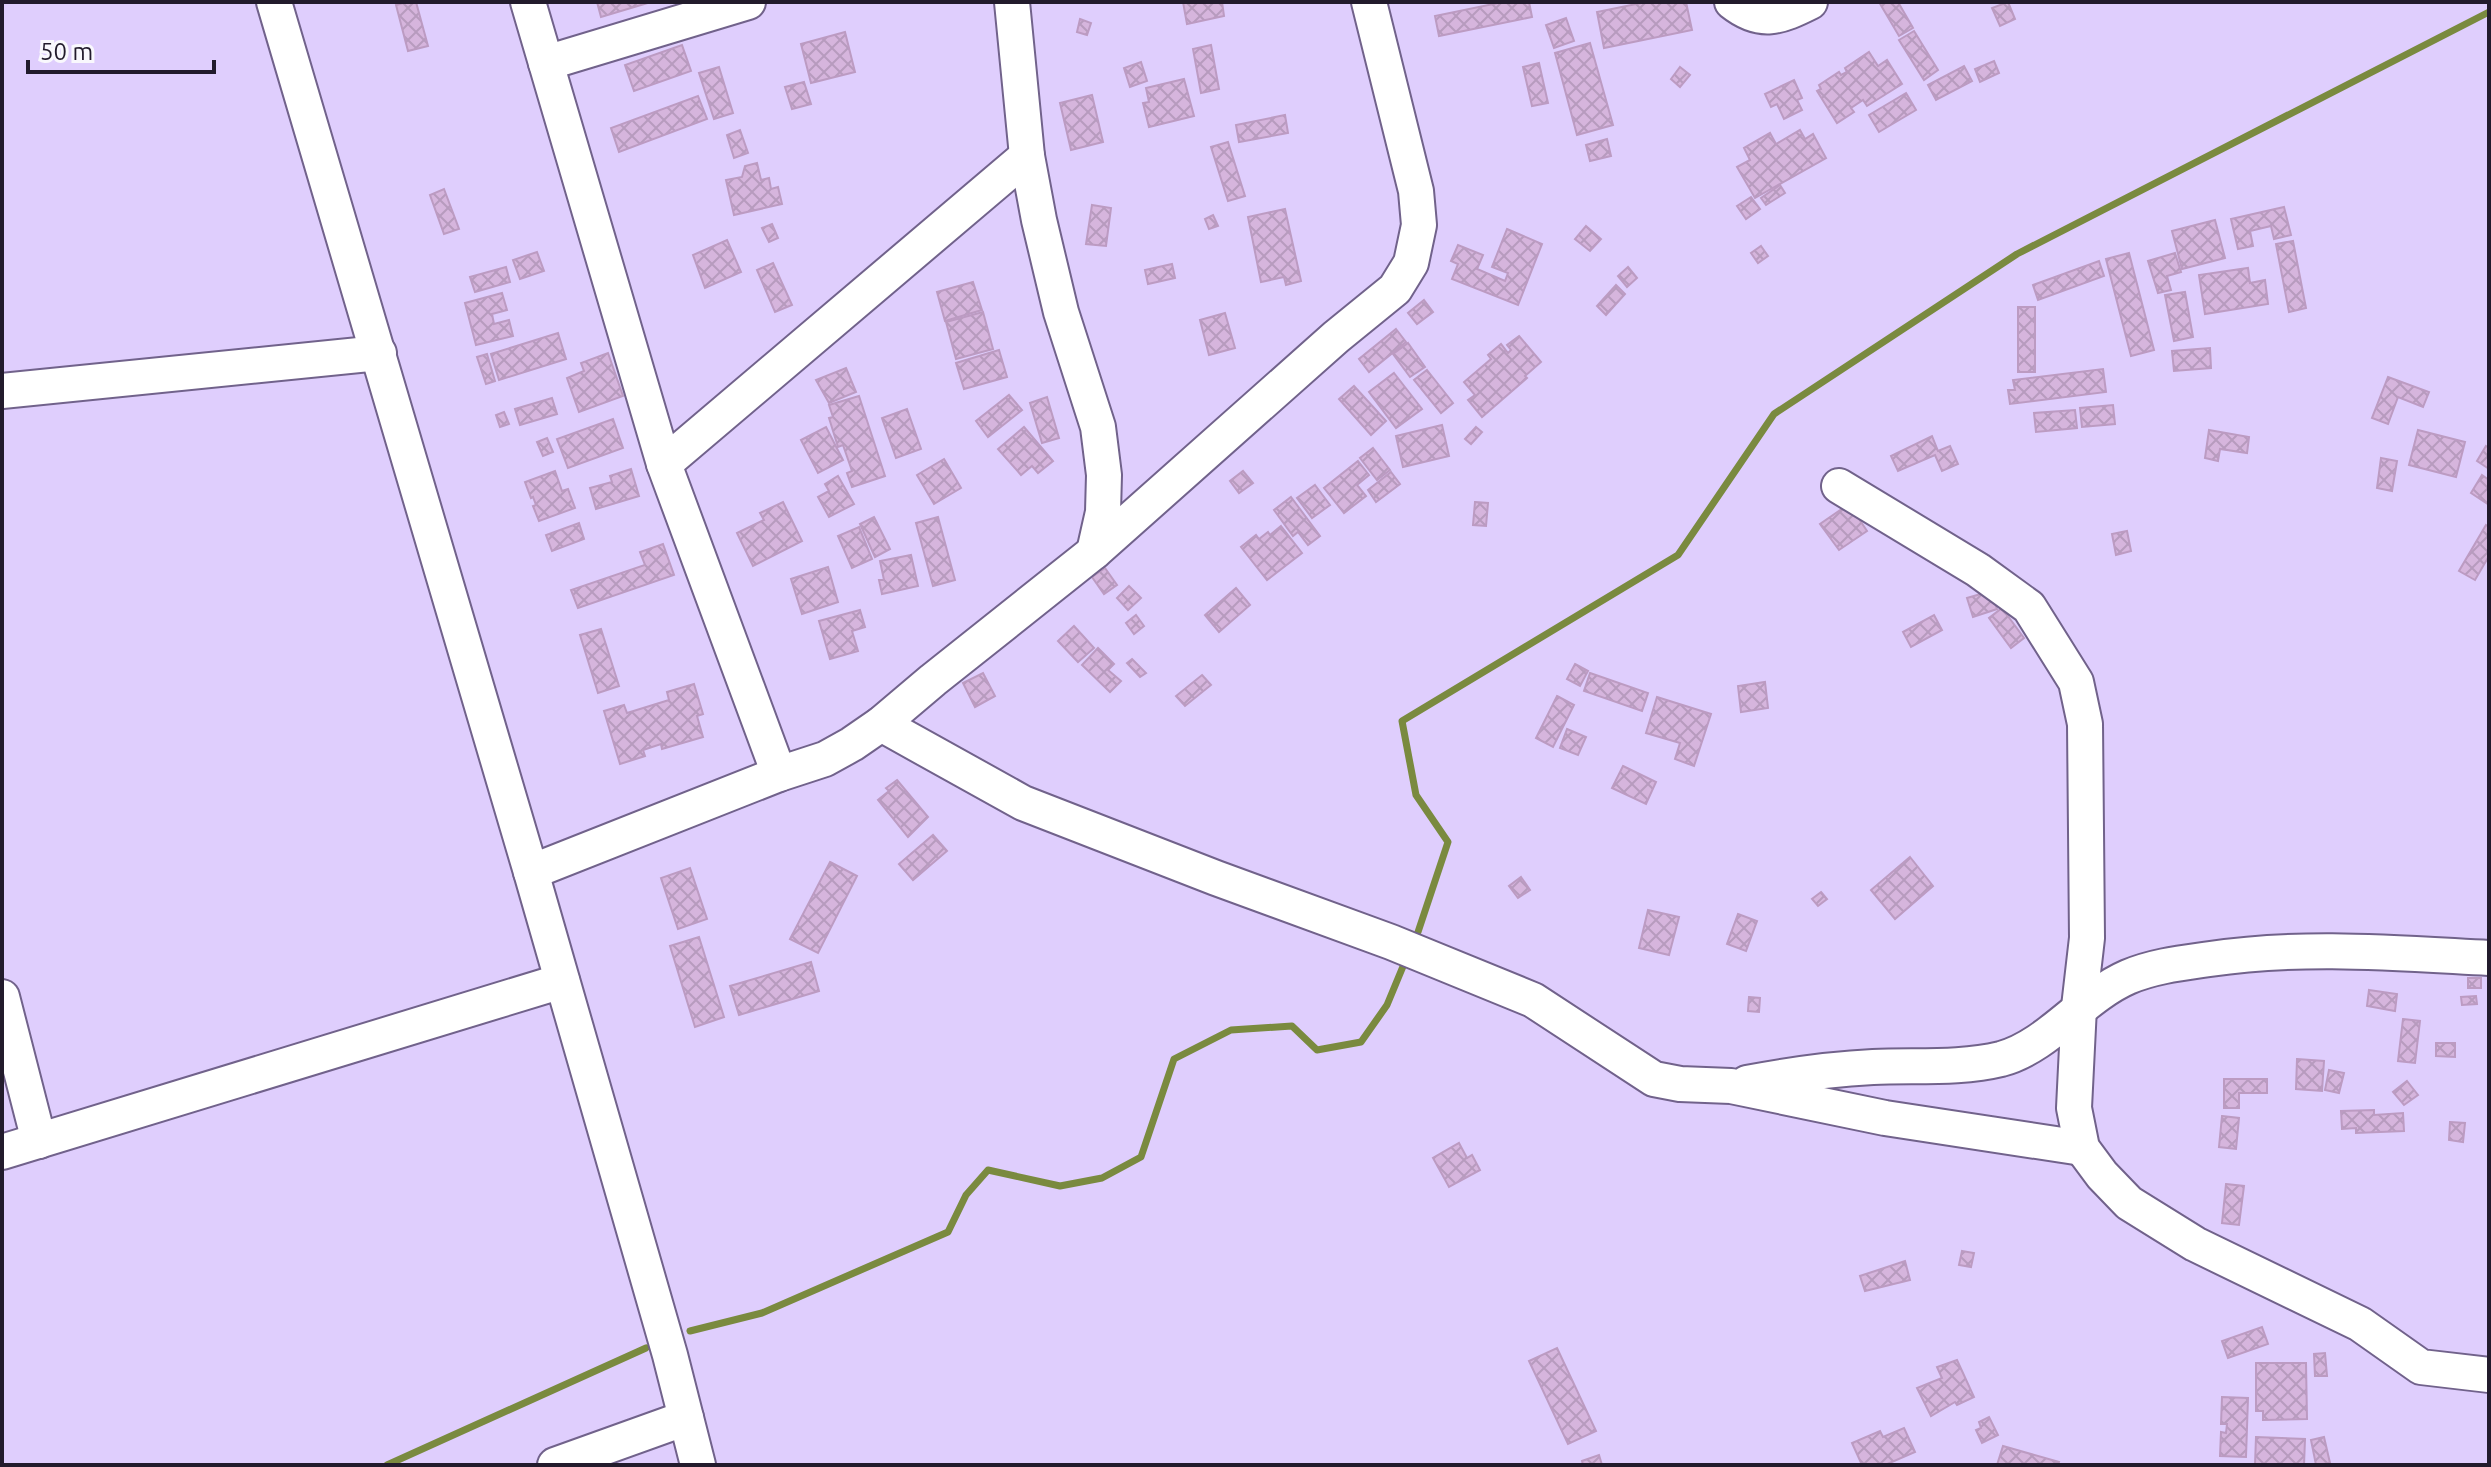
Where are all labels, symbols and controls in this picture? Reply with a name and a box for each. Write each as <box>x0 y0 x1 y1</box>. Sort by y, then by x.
scale bar <box>28 24 214 74</box>
text: 50 m <box>40 38 93 65</box>

